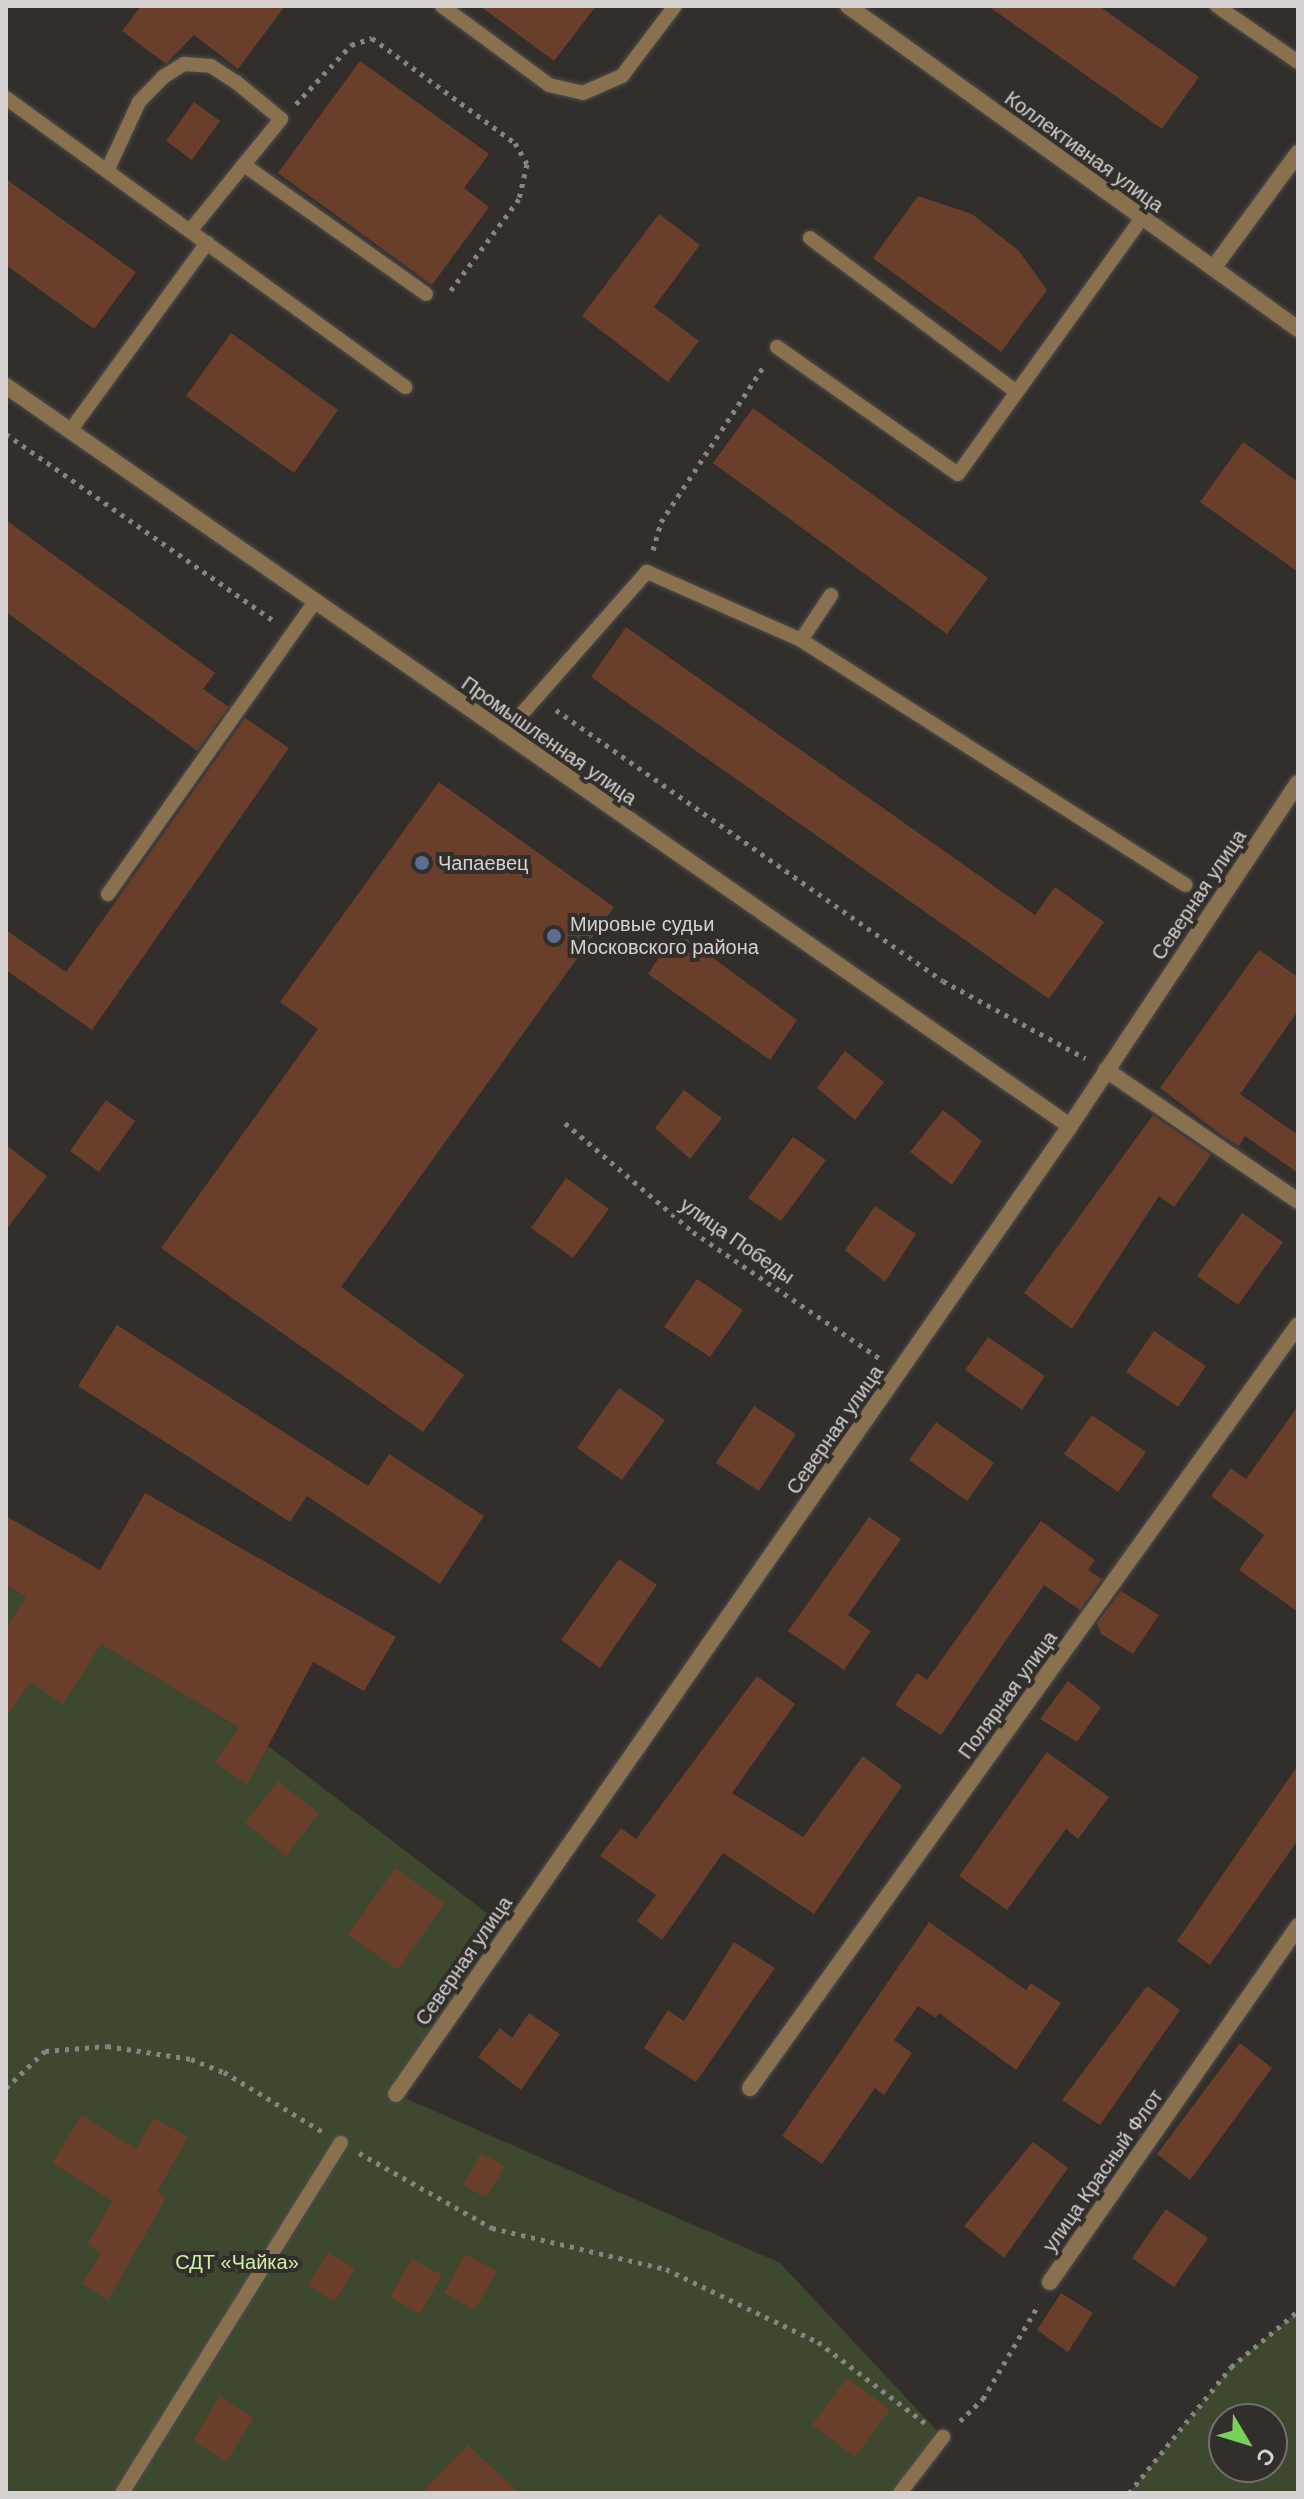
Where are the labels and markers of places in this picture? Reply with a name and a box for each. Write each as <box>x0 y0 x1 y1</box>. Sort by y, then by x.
place label: Чапаевец <box>438 851 529 875</box>
marker: Чапаевец <box>413 854 431 872</box>
place label: Мировые судьи Московского района <box>570 912 759 959</box>
marker: Мировые судьи Московского района <box>545 927 563 945</box>

